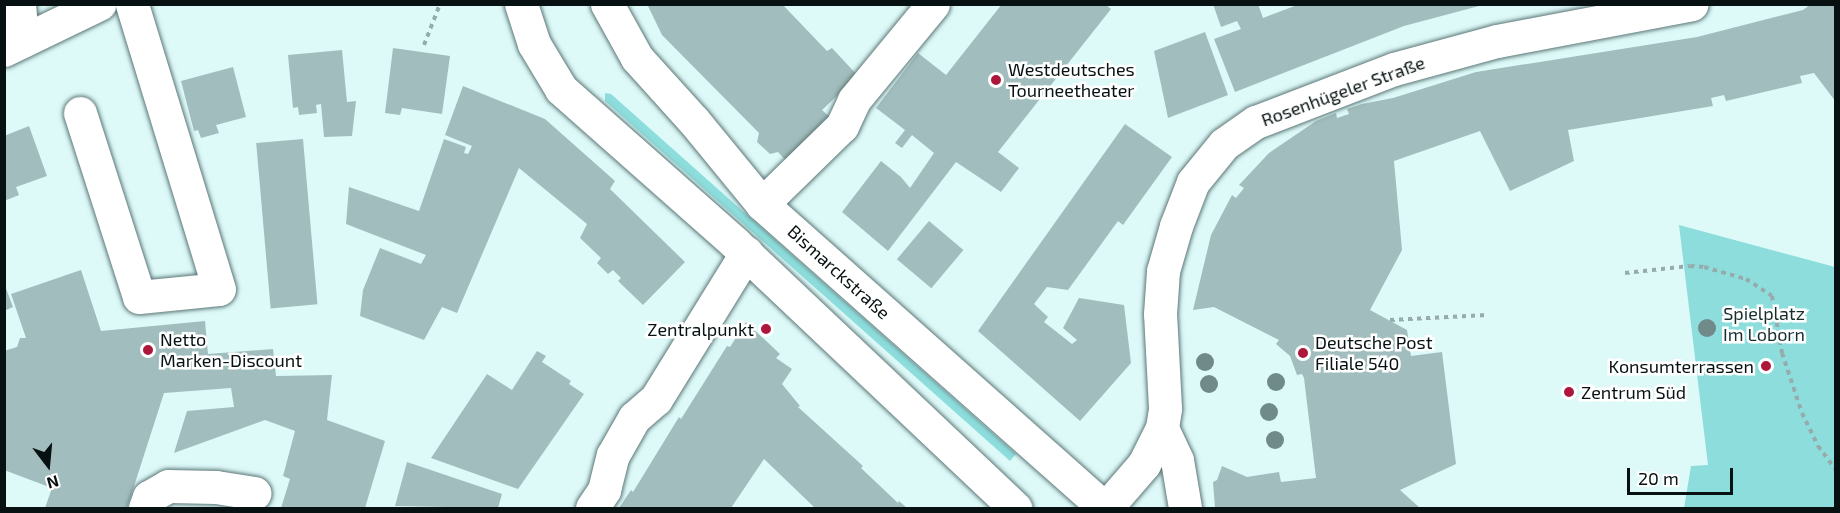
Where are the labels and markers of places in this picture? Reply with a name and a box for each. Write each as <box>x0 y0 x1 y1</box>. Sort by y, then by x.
place label: Westdeutsches Tourneetheater <box>1008 59 1135 101</box>
marker: Westdeutsches Tourneetheater <box>989 73 1003 87</box>
place label: Zentralpunkt <box>647 318 754 340</box>
marker: Zentralpunkt <box>759 322 773 336</box>
place label: Netto Marken-Discount <box>160 329 302 372</box>
place label: Deutsche Post Filiale 540 <box>1315 332 1433 374</box>
marker: Netto Marken-Discount <box>141 343 155 357</box>
marker: Deutsche Post Filiale 540 <box>1296 346 1310 360</box>
place label: Konsumterrassen <box>1608 355 1754 377</box>
marker: Konsumterrassen <box>1759 359 1773 373</box>
place label: Zentrum Süd <box>1581 381 1686 403</box>
marker: Zentrum Süd <box>1562 385 1576 399</box>

